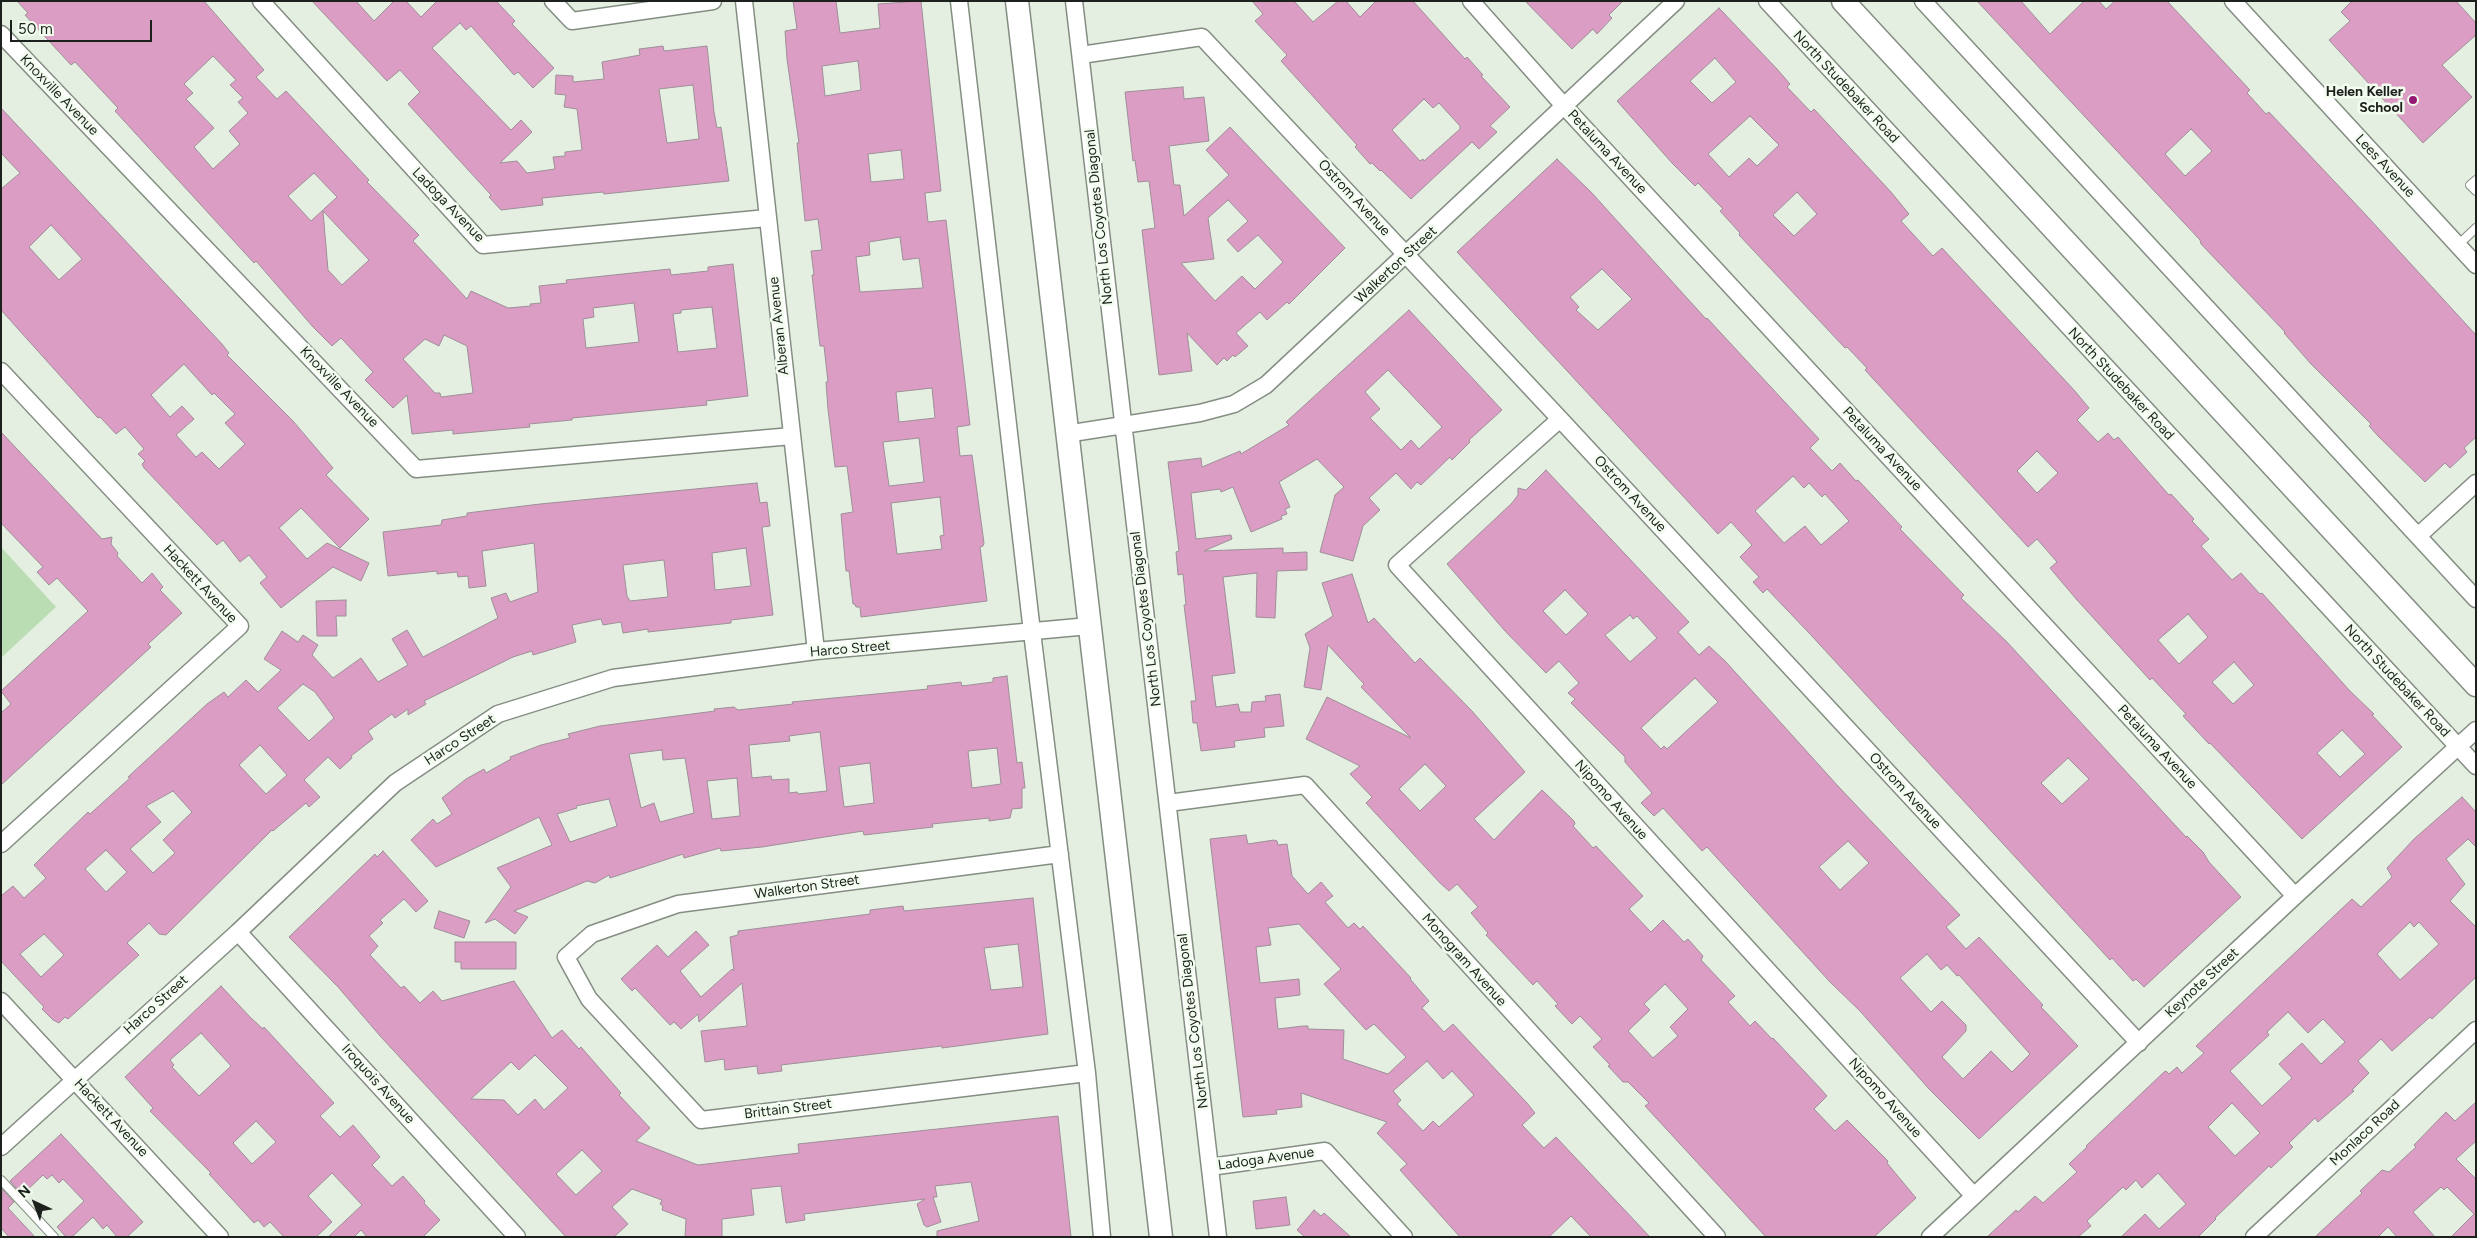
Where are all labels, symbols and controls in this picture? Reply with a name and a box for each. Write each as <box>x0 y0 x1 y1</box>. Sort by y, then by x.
scale bar <box>12 10 155 42</box>
text: 50 m <box>18 20 53 38</box>
street label: North Studebaker Road <box>1789 27 1903 147</box>
street label: Knoxville Avenue <box>16 51 102 139</box>
place label: Helen Keller School <box>2326 84 2403 116</box>
marker: Helen Keller School <box>2407 94 2419 106</box>
street label: Petaluma Avenue <box>1564 107 1650 197</box>
street label: North Los Coyotes Diagonal <box>1081 128 1117 306</box>
street label: Lees Avenue <box>2352 131 2418 201</box>
street label: Ostrom Avenue <box>1314 156 1394 240</box>
street label: Ladoga Avenue <box>408 164 488 246</box>
street label: Walkerton Street <box>1352 223 1440 307</box>
street label: Alberan Avenue <box>765 276 793 376</box>
street label: North Studebaker Road <box>2064 324 2178 444</box>
street label: Knoxville Avenue <box>296 343 382 431</box>
street label: Petaluma Avenue <box>1839 404 1925 494</box>
street label: Ostrom Avenue <box>1590 452 1670 536</box>
street label: North Los Coyotes Diagonal <box>1127 531 1165 707</box>
street label: Hackett Avenue <box>159 541 241 627</box>
street label: North Studebaker Road <box>2340 621 2454 741</box>
street label: Harco Street <box>809 637 891 661</box>
street label: Petaluma Avenue <box>2114 702 2200 792</box>
street label: Harco Street <box>422 711 498 769</box>
street label: Ostrom Avenue <box>1865 749 1945 833</box>
street label: Nipomo Avenue <box>1571 757 1651 843</box>
street label: Walkerton Street <box>753 871 861 903</box>
street label: Monogram Avenue <box>1418 910 1510 1010</box>
street label: North Los Coyotes Diagonal <box>1174 933 1212 1109</box>
street label: Keynote Street <box>2162 945 2242 1021</box>
street label: Harco Street <box>120 972 192 1038</box>
street label: Iroquois Avenue <box>338 1041 418 1127</box>
street label: Nipomo Avenue <box>1845 1055 1925 1141</box>
street label: Hackett Avenue <box>70 1075 152 1161</box>
street label: Brittain Street <box>743 1095 833 1123</box>
street label: Monlaco Road <box>2327 1096 2403 1170</box>
street label: Ladoga Avenue <box>1217 1144 1315 1174</box>
north arrow <box>10 1178 60 1228</box>
text: N <box>15 1182 34 1202</box>

